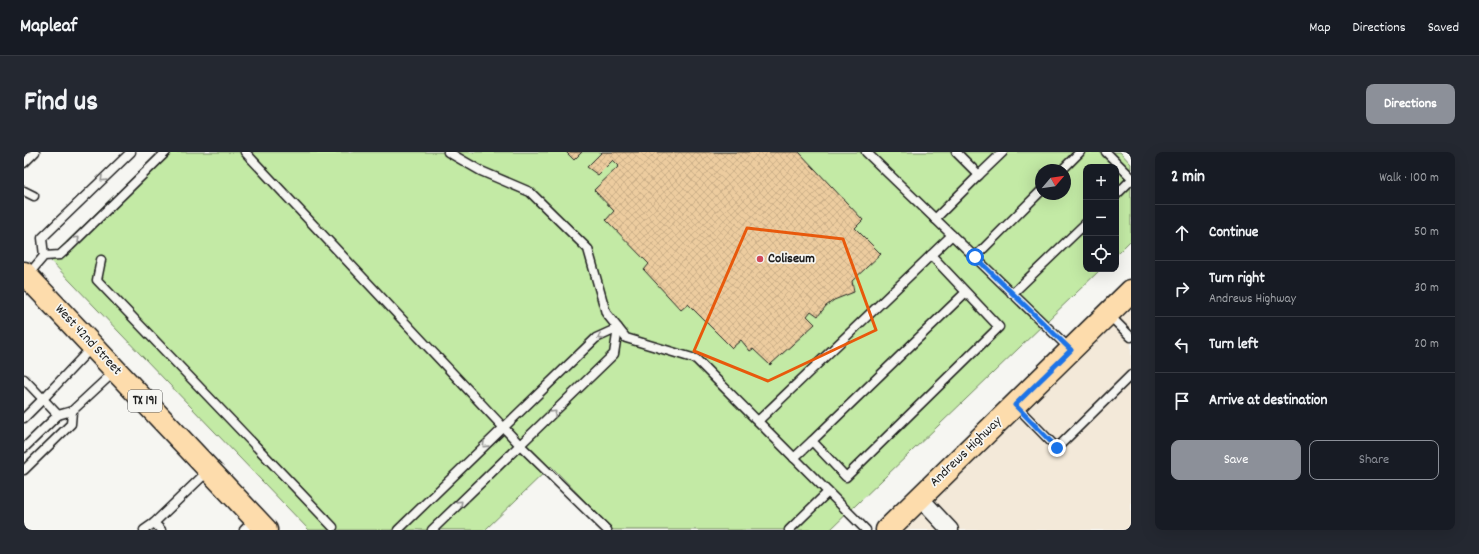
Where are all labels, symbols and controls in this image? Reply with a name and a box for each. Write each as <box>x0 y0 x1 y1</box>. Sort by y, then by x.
text: Mapleaf <box>20 14 77 41</box>
text: Map <box>1309 18 1331 38</box>
text: Directions <box>1353 18 1406 38</box>
text: Saved <box>1428 18 1459 38</box>
text: Find us <box>24 84 98 124</box>
button: Directions <box>1366 84 1455 124</box>
north arrow <box>1035 164 1071 200</box>
map controls <box>1083 164 1119 272</box>
button: + <box>1083 164 1119 200</box>
text: 2 min <box>1171 166 1205 190</box>
text: Walk · 100 m <box>1379 169 1439 188</box>
one-way arrow <box>100 174 108 182</box>
button: − <box>1083 200 1119 236</box>
icon: ahead <box>1171 222 1193 244</box>
text: Continue <box>1209 222 1258 244</box>
text: 50 m <box>1414 223 1439 242</box>
one-way arrow <box>72 236 80 244</box>
button: locate <box>1083 236 1119 272</box>
route start <box>966 248 984 266</box>
place label: Coliseum <box>768 249 815 269</box>
marker: Coliseum <box>755 254 765 264</box>
text: Turn right <box>1209 268 1265 290</box>
icon: right <box>1171 278 1193 300</box>
text: 30 m <box>1414 279 1439 298</box>
text: Andrews Highway <box>1209 290 1296 309</box>
street label: West 42nd Street <box>50 300 126 380</box>
one-way arrow <box>597 332 604 339</box>
icon: left <box>1171 334 1193 356</box>
text: Turn left <box>1209 334 1258 356</box>
text: 20 m <box>1414 335 1439 354</box>
road number: TX 191 <box>128 390 162 412</box>
icon: arrive <box>1171 390 1193 412</box>
text: Arrive at destination <box>1209 390 1327 412</box>
one-way arrow <box>549 410 557 417</box>
street label: Andrews Highway <box>925 412 1007 492</box>
route end <box>1048 439 1066 457</box>
one-way arrow <box>482 440 490 448</box>
button: Save <box>1171 440 1301 480</box>
button: Share <box>1309 440 1439 480</box>
one-way arrow <box>456 501 463 508</box>

